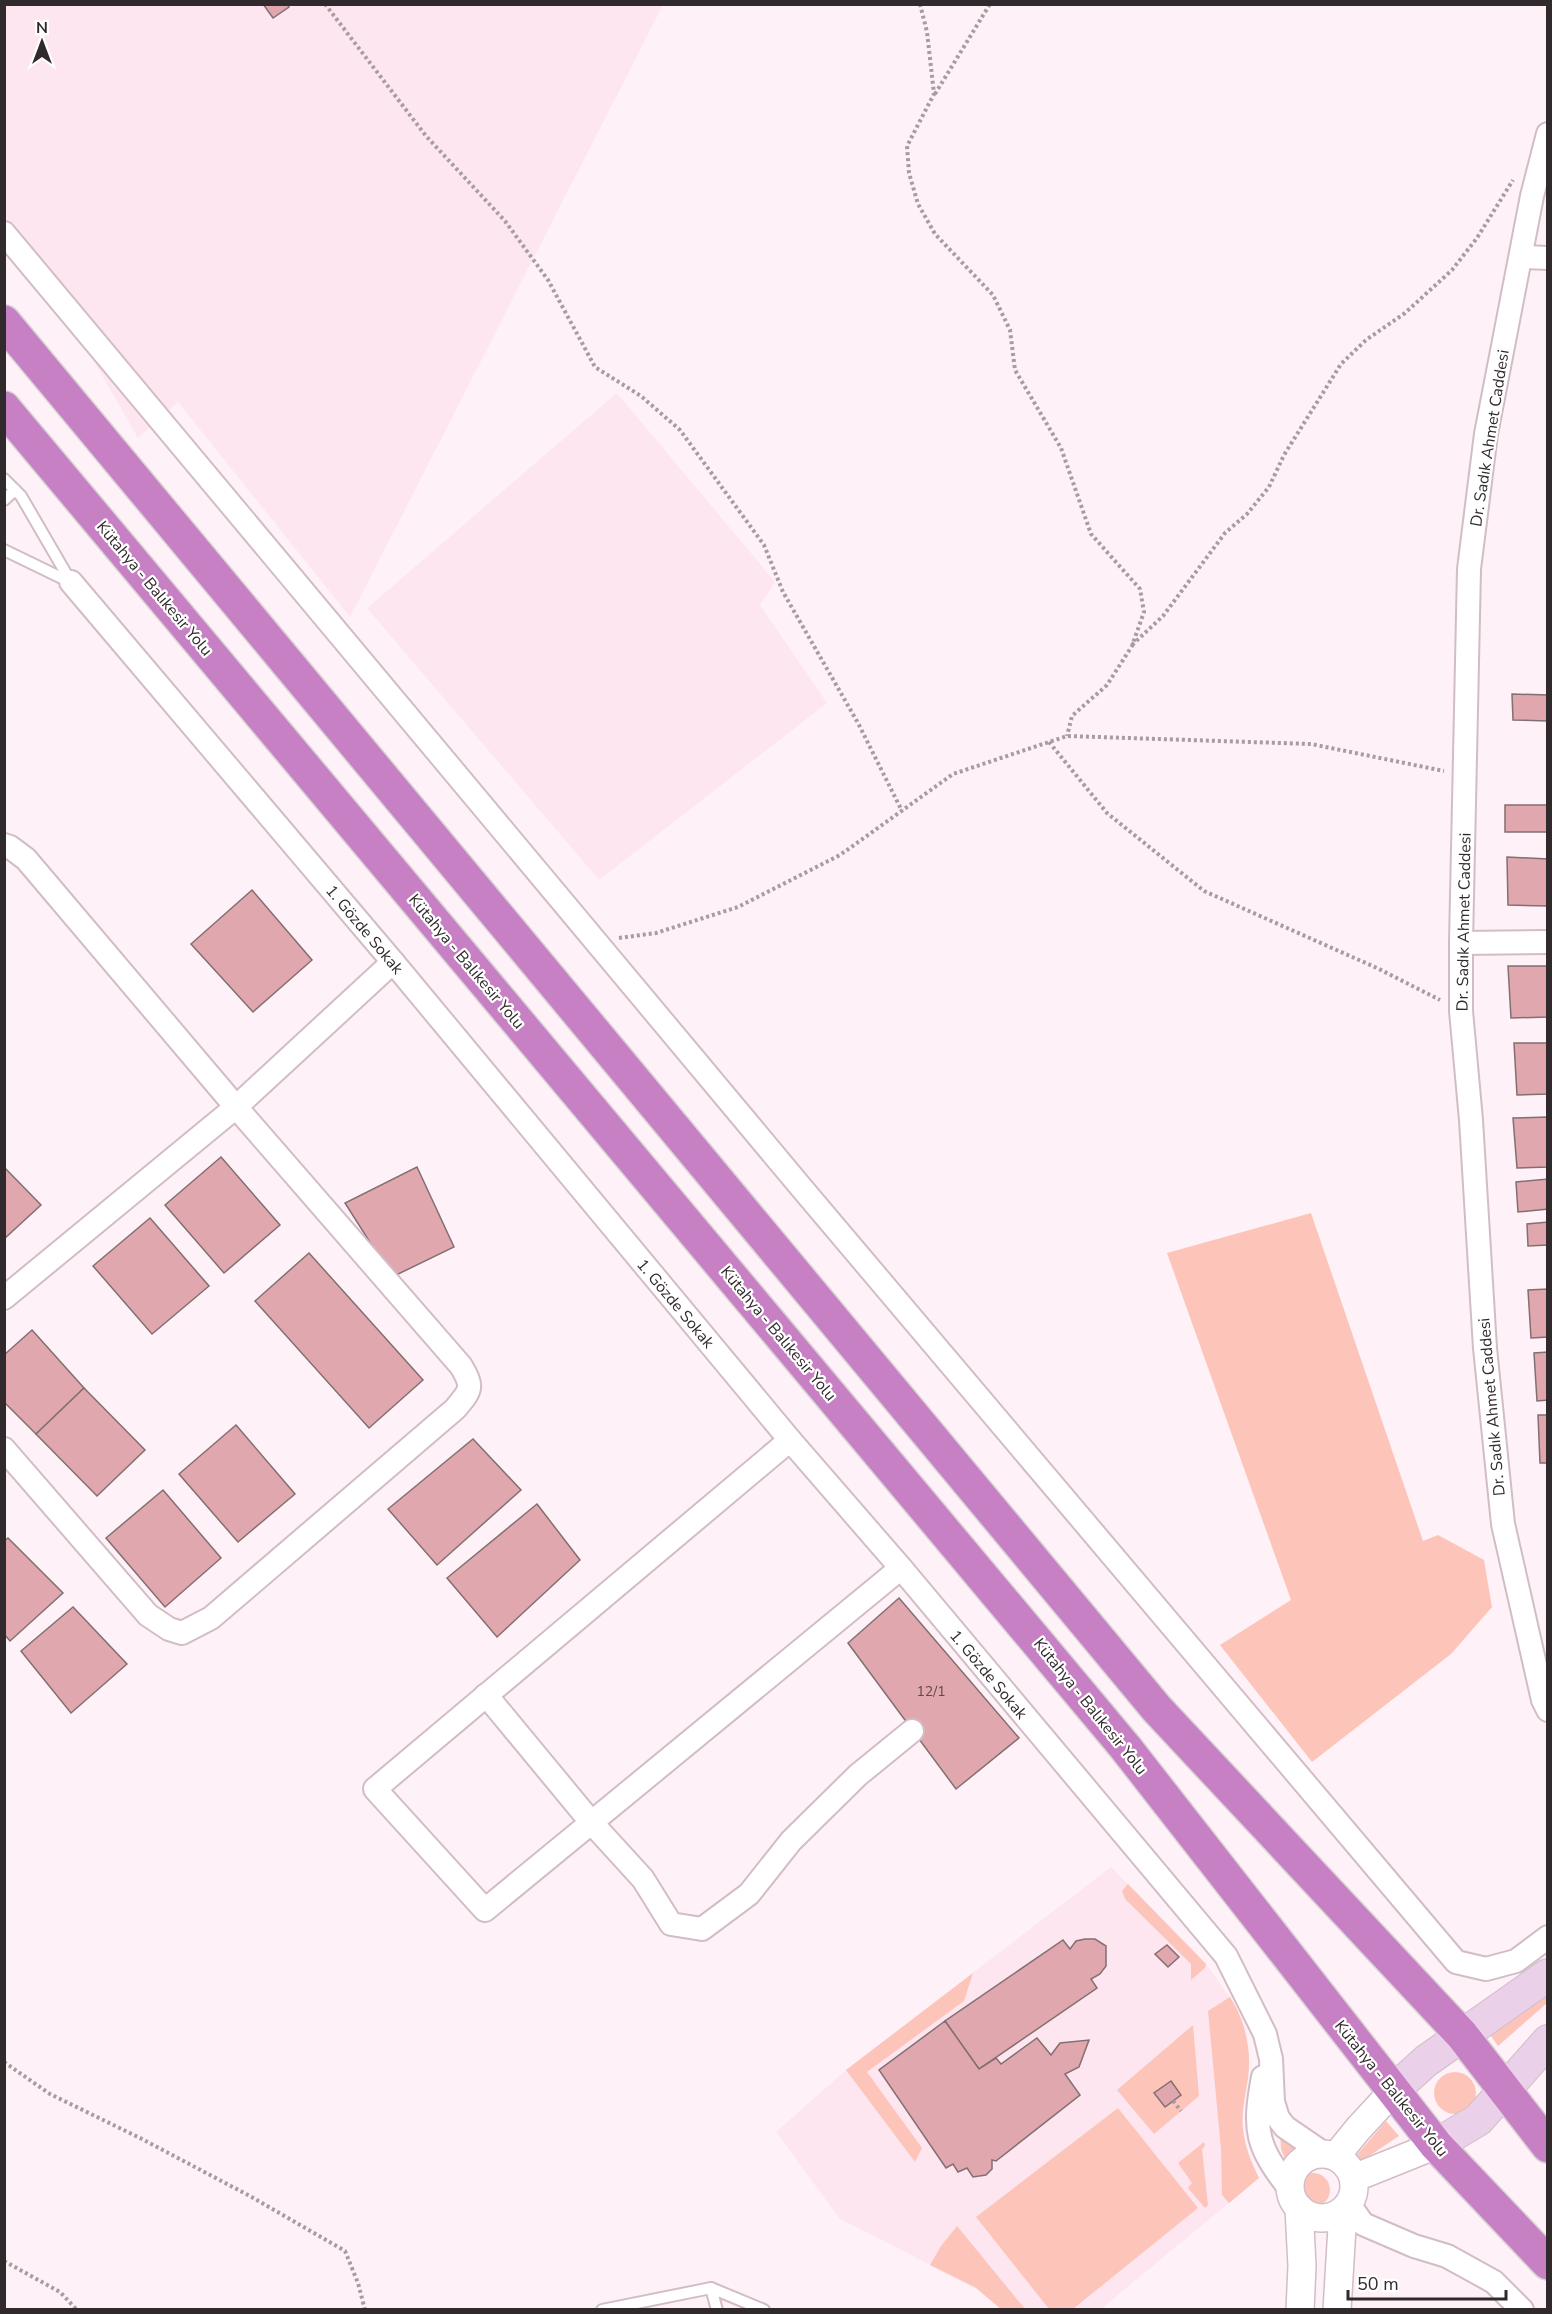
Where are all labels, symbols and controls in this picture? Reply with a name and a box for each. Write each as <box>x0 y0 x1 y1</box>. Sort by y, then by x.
north arrow <box>12 12 72 72</box>
text: N <box>36 17 48 39</box>
street label: Dr. Sadık Ahmet Caddesi <box>1465 348 1515 528</box>
street label: Kütahya - Balıkesir Yolu <box>91 517 217 661</box>
street label: Dr. Sadık Ahmet Caddesi <box>1451 832 1477 1012</box>
street label: 1. Gözde Sokak <box>320 880 409 980</box>
street label: Kütahya - Balıkesir Yolu <box>403 890 529 1034</box>
street label: 1. Gözde Sokak <box>631 1254 720 1354</box>
street label: Kütahya - Balıkesir Yolu <box>715 1262 841 1406</box>
street label: Dr. Sadık Ahmet Caddesi <box>1473 1317 1511 1497</box>
street label: 1. Gözde Sokak <box>944 1625 1033 1725</box>
street label: Kütahya - Balıkesir Yolu <box>1028 1634 1152 1779</box>
house number: 12/1 <box>916 1682 946 1701</box>
street label: Kütahya - Balıkesir Yolu <box>1329 2016 1453 2161</box>
scale bar <box>1348 2263 1506 2301</box>
text: 50 m <box>1357 2272 1399 2296</box>

